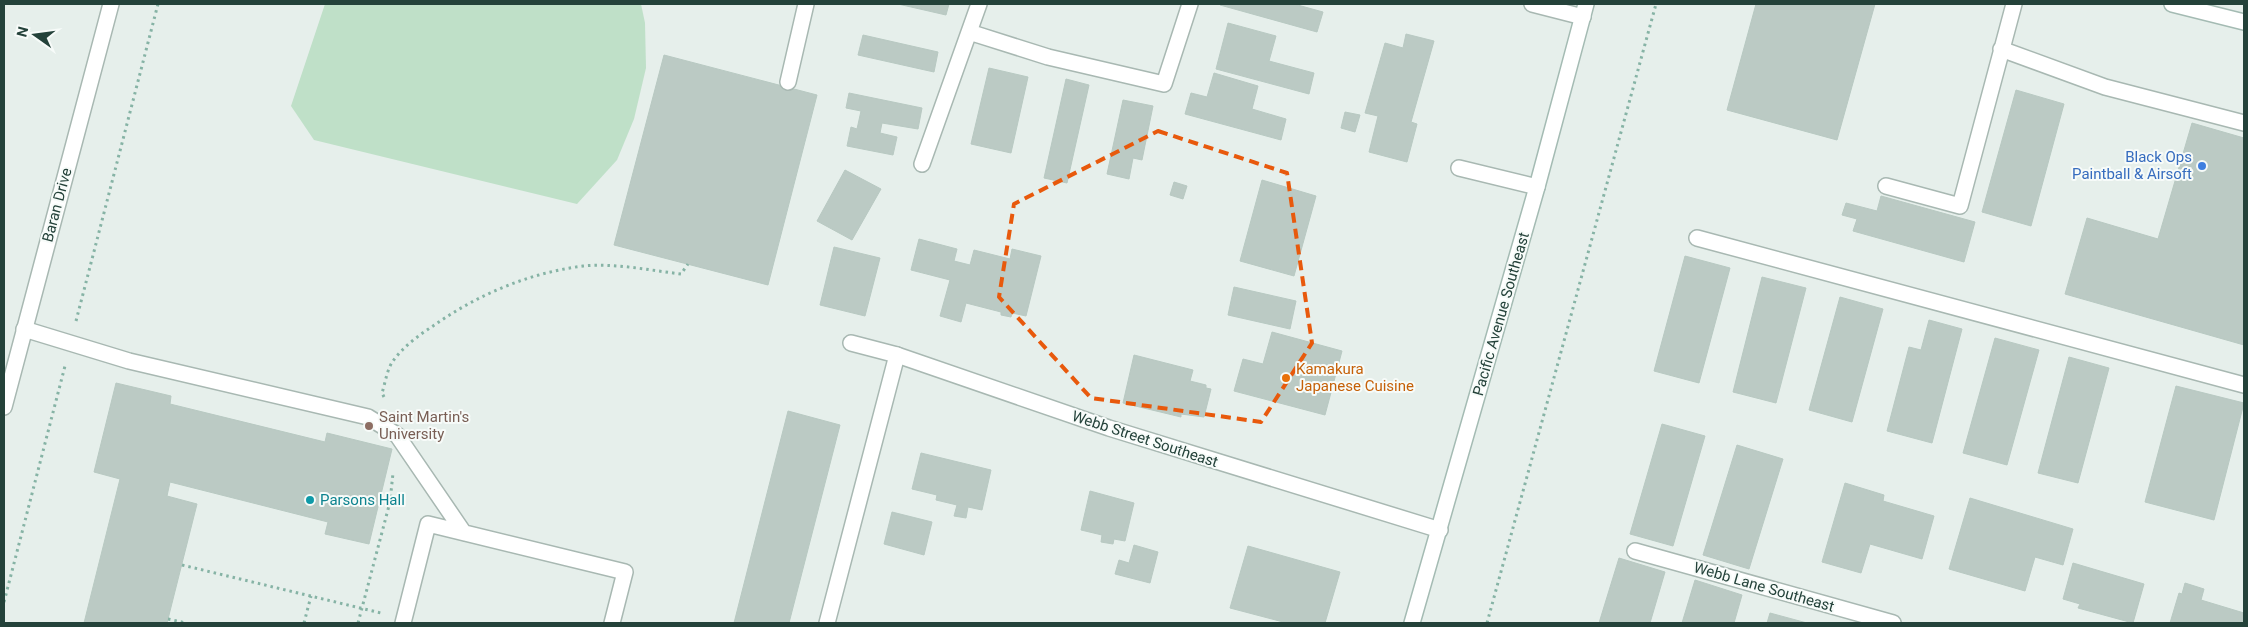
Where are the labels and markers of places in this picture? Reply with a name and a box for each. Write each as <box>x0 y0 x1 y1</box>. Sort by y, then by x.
place label: Black Ops Paintball & Airsoft <box>2072 148 2192 183</box>
marker: Black Ops Paintball & Airsoft <box>2196 160 2208 172</box>
place label: Kamakura Japanese Cuisine <box>1296 360 1414 395</box>
marker: Kamakura Japanese Cuisine <box>1280 372 1292 384</box>
place label: Saint Martin's University <box>379 408 469 443</box>
marker: Saint Martin's University <box>363 420 375 432</box>
place label: Parsons Hall <box>320 491 405 509</box>
marker: Parsons Hall <box>304 494 316 506</box>

